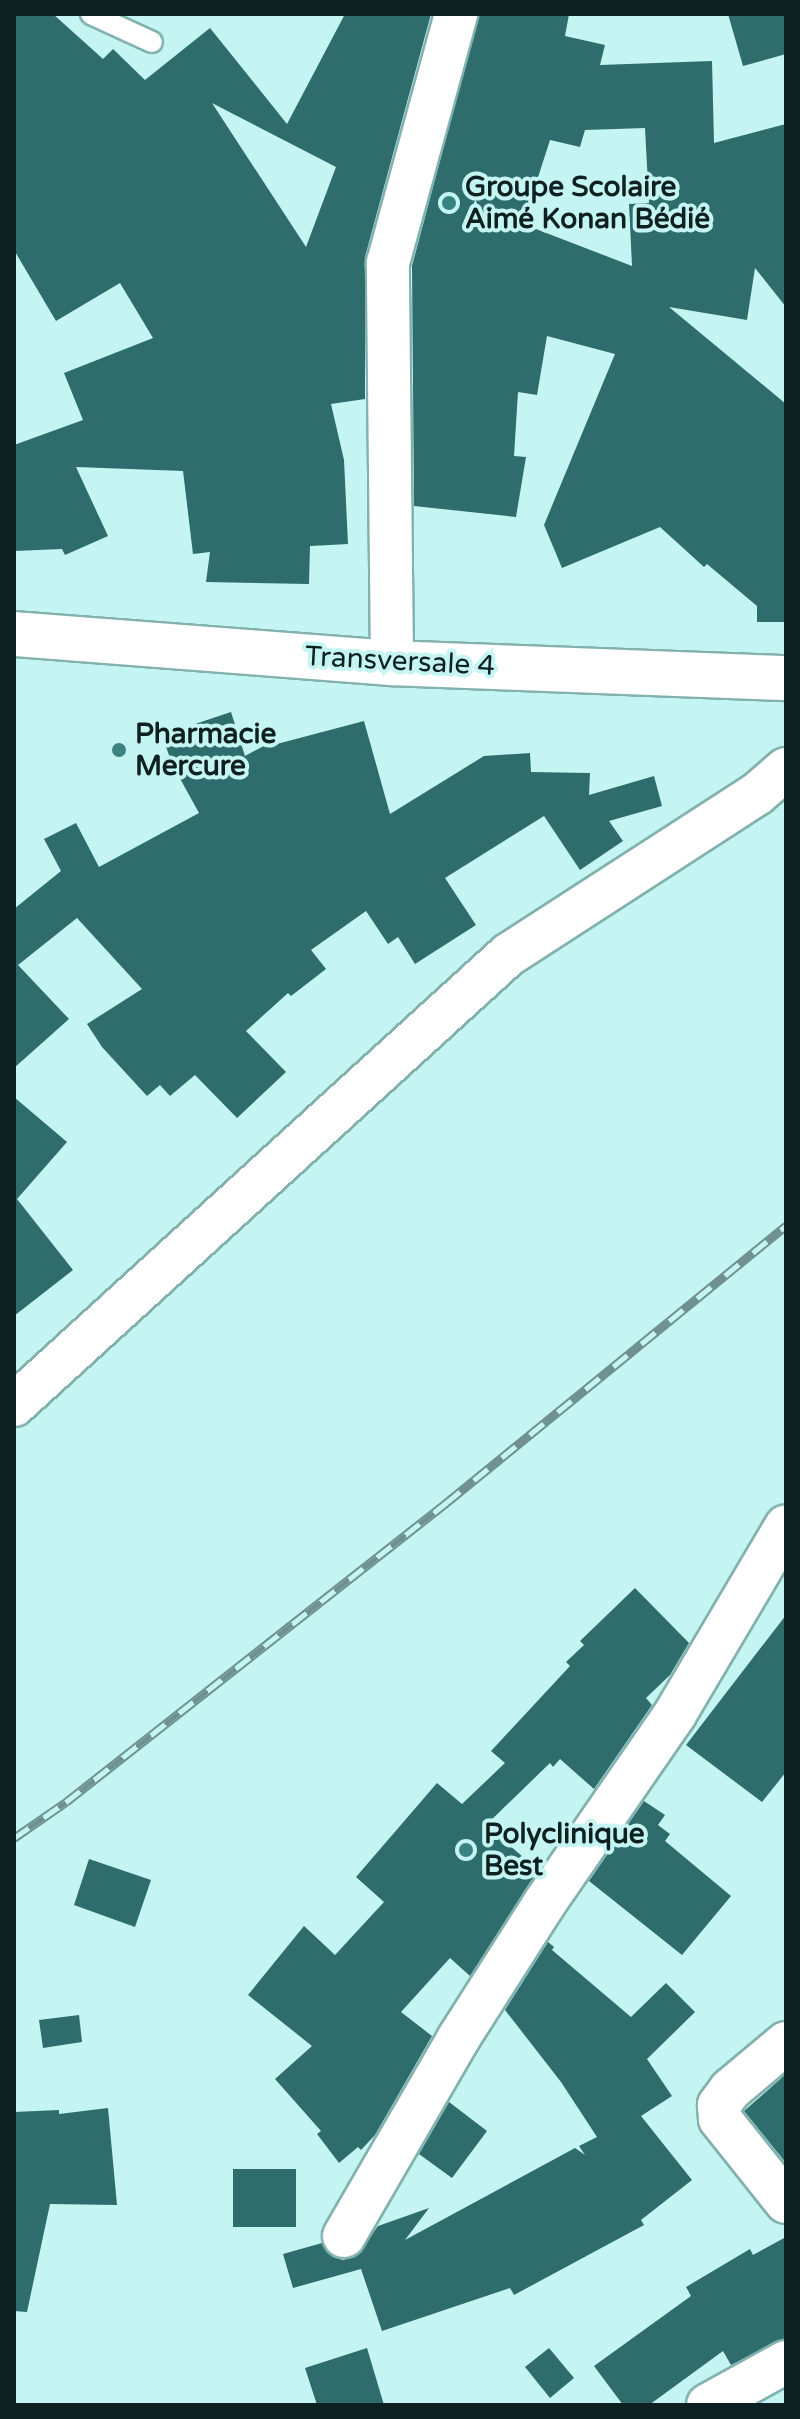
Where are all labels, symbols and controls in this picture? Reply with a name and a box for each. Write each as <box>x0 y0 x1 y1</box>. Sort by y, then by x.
place label: Groupe Scolaire Aimé Konan Bédié <box>465 170 710 236</box>
marker: Groupe Scolaire Aimé Konan Bédié <box>440 194 458 212</box>
street label: Transversale 4 <box>304 639 496 683</box>
place label: Pharmacie Mercure <box>135 717 276 783</box>
marker: Pharmacie Mercure <box>110 741 128 759</box>
place label: Polyclinique Best <box>484 1817 645 1883</box>
marker: Polyclinique Best <box>455 1839 477 1861</box>

